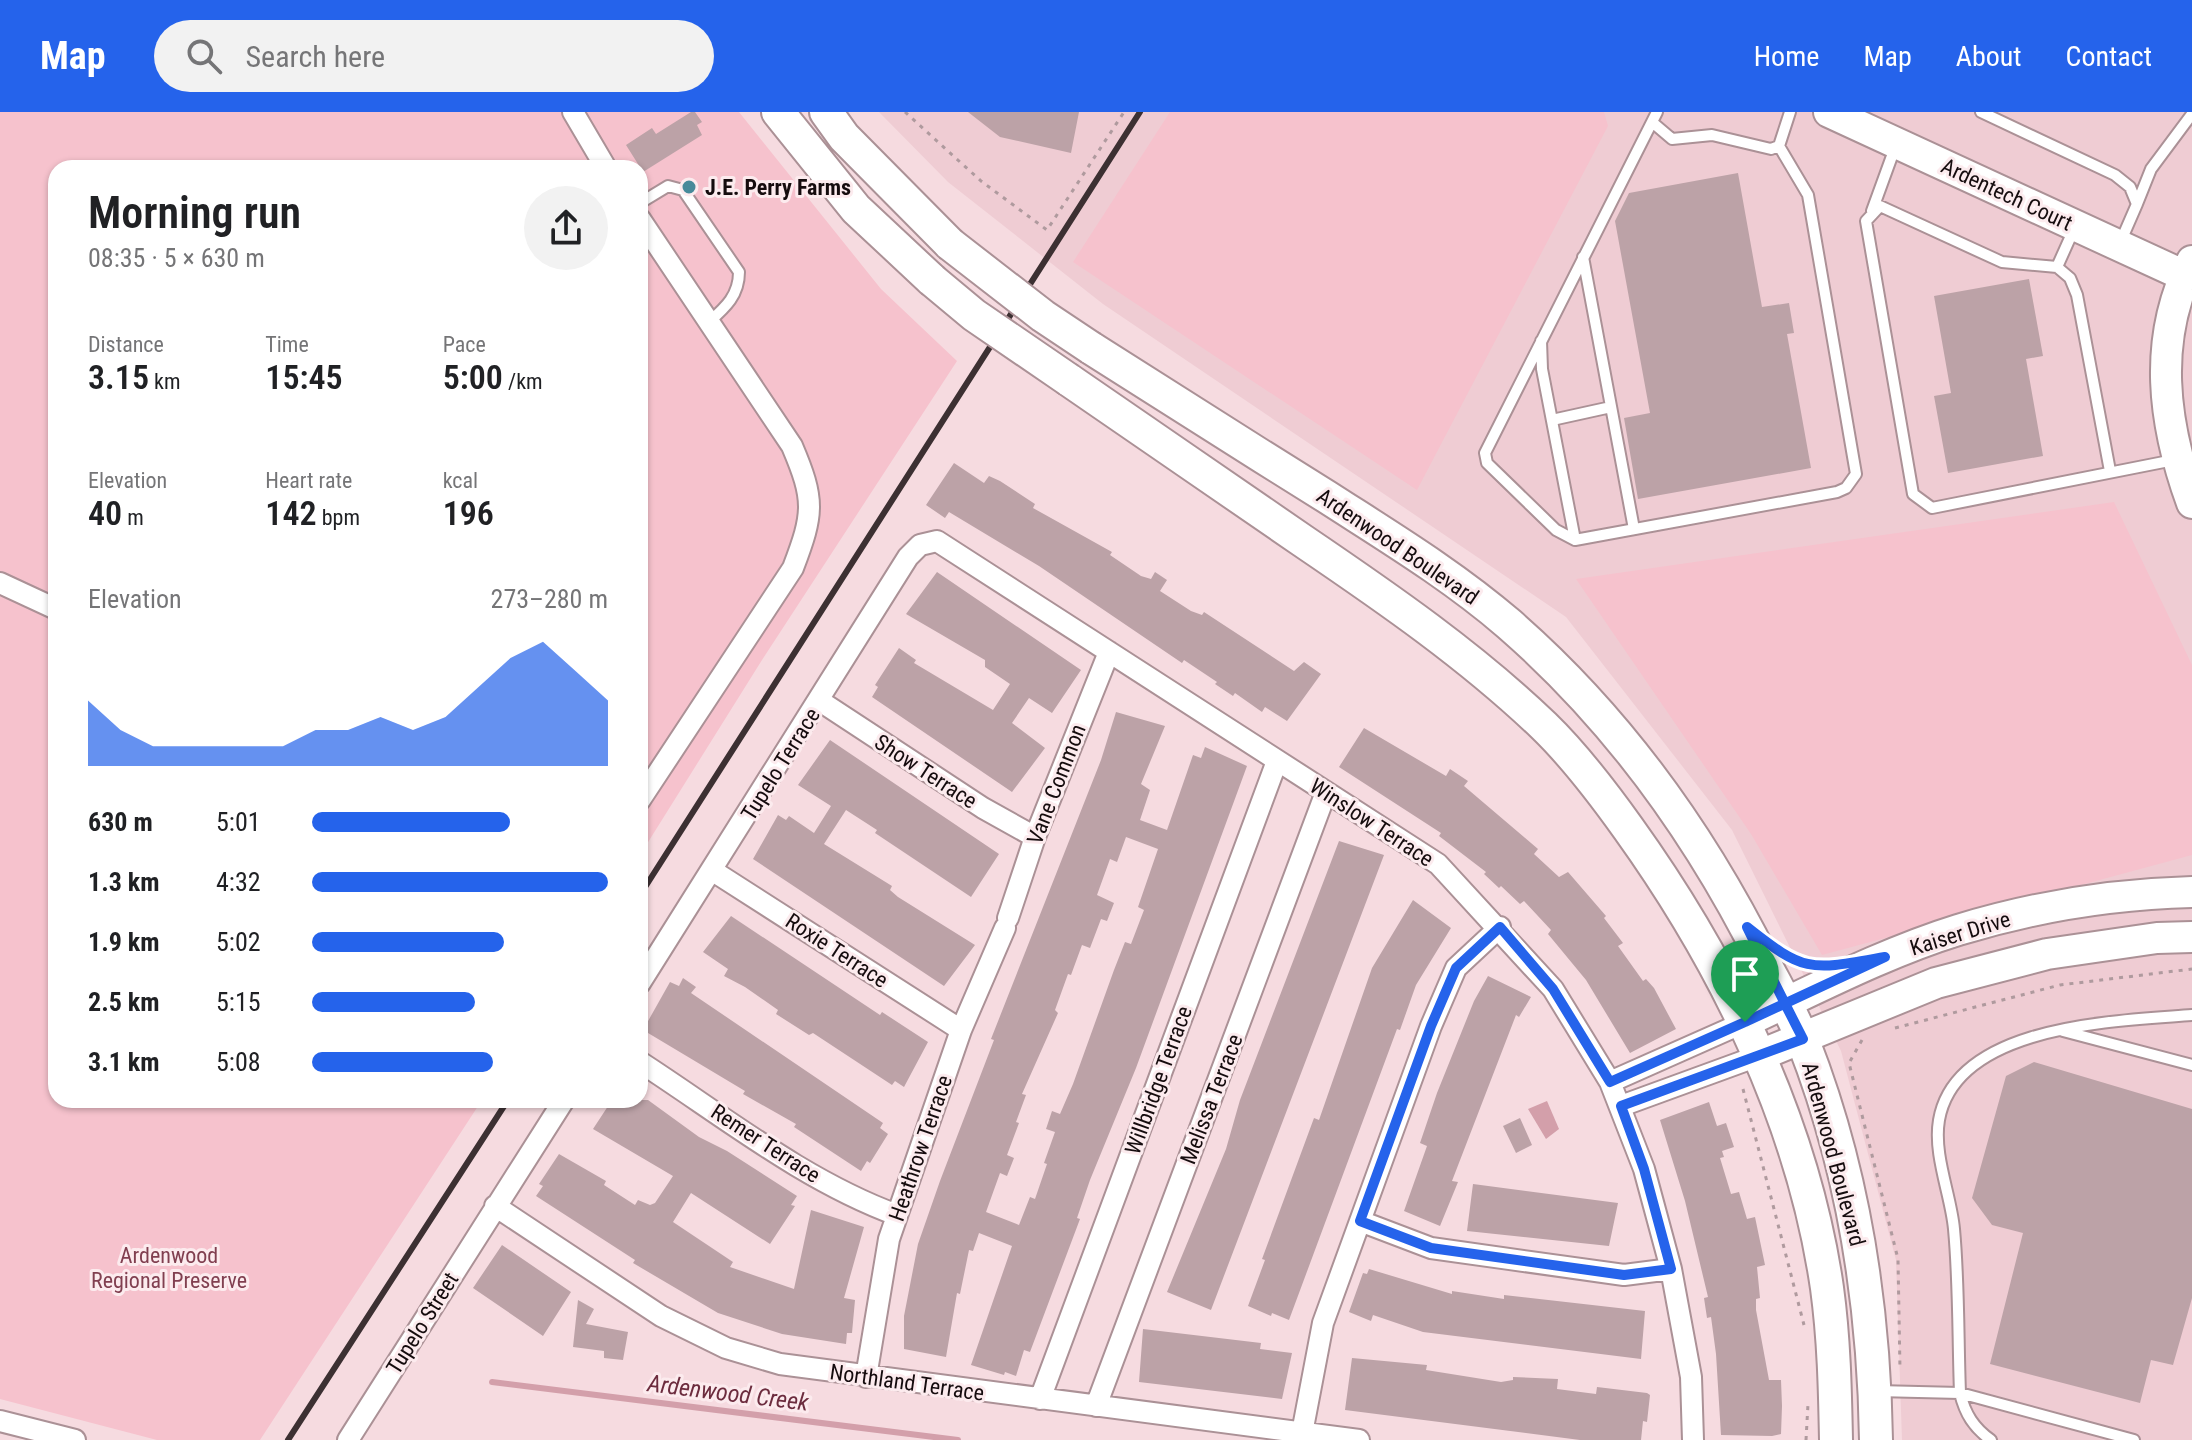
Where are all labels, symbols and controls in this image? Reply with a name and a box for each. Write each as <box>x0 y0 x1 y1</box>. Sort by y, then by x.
search box <box>154 20 714 92</box>
text: Map <box>40 34 106 78</box>
icon: search <box>182 34 226 78</box>
text: Search here <box>246 39 385 74</box>
text: Home <box>1754 40 1819 73</box>
text: Map <box>1863 40 1912 73</box>
text: About <box>1956 40 2022 73</box>
text: Contact <box>2066 40 2152 73</box>
street label: Ardentech Court <box>1937 153 2076 236</box>
place label: J.E. Perry Farms <box>705 175 851 200</box>
marker: J.E. Perry Farms <box>680 178 698 196</box>
button: share <box>524 186 608 270</box>
text: Morning run <box>88 187 301 239</box>
text: 08:35 · 5 × 630 m <box>88 243 265 273</box>
text: Distance <box>88 332 164 357</box>
text: Time <box>265 332 309 357</box>
text: Pace <box>443 332 486 357</box>
text: 3.15 <box>88 357 149 397</box>
text: 15:45 <box>265 357 343 397</box>
text: 5:00 <box>443 357 503 397</box>
text: km <box>149 369 181 394</box>
text: /km <box>503 369 543 394</box>
text: Elevation <box>88 468 167 493</box>
text: Heart rate <box>265 468 352 493</box>
text: kcal <box>443 468 478 493</box>
street label: Ardenwood Boulevard <box>1312 483 1483 610</box>
text: 40 <box>88 493 122 533</box>
text: 142 <box>265 493 317 533</box>
text: 196 <box>443 493 494 533</box>
text: m <box>122 505 144 530</box>
text: bpm <box>317 505 360 530</box>
text: Elevation <box>88 584 182 614</box>
text: 273–280 m <box>491 584 608 614</box>
street label: Tupelo Terrace <box>736 704 825 825</box>
street label: Vane Common <box>1022 721 1091 848</box>
street label: Show Terrace <box>870 729 981 814</box>
street label: Winslow Terrace <box>1305 773 1438 872</box>
text: 630 m <box>88 807 153 837</box>
text: 5:01 <box>216 807 261 837</box>
text: 1.3 km <box>88 867 160 897</box>
text: 4:32 <box>216 867 261 897</box>
street label: Kaiser Drive <box>1907 906 2013 961</box>
street label: Roxie Terrace <box>781 908 893 993</box>
text: 1.9 km <box>88 927 160 957</box>
text: 5:02 <box>216 927 261 957</box>
pin <box>1711 940 1779 1022</box>
icon: arrive <box>1723 952 1767 996</box>
text: 2.5 km <box>88 987 160 1017</box>
text: 5:15 <box>216 987 261 1017</box>
street label: Willbridge Terrace <box>1120 1003 1197 1158</box>
street label: Melissa Terrace <box>1175 1031 1248 1168</box>
text: 3.1 km <box>88 1047 160 1077</box>
text: 5:08 <box>216 1047 261 1077</box>
street label: Ardenwood Boulevard <box>1797 1059 1870 1249</box>
street label: Heathrow Terrace <box>884 1072 957 1224</box>
street label: Remer Terrace <box>707 1099 825 1188</box>
park label: Ardenwood Regional Preserve <box>91 1243 247 1293</box>
street label: Tupelo Street <box>381 1268 463 1379</box>
street label: Northland Terrace <box>828 1359 986 1406</box>
water label: Ardenwood Creek <box>645 1369 811 1417</box>

